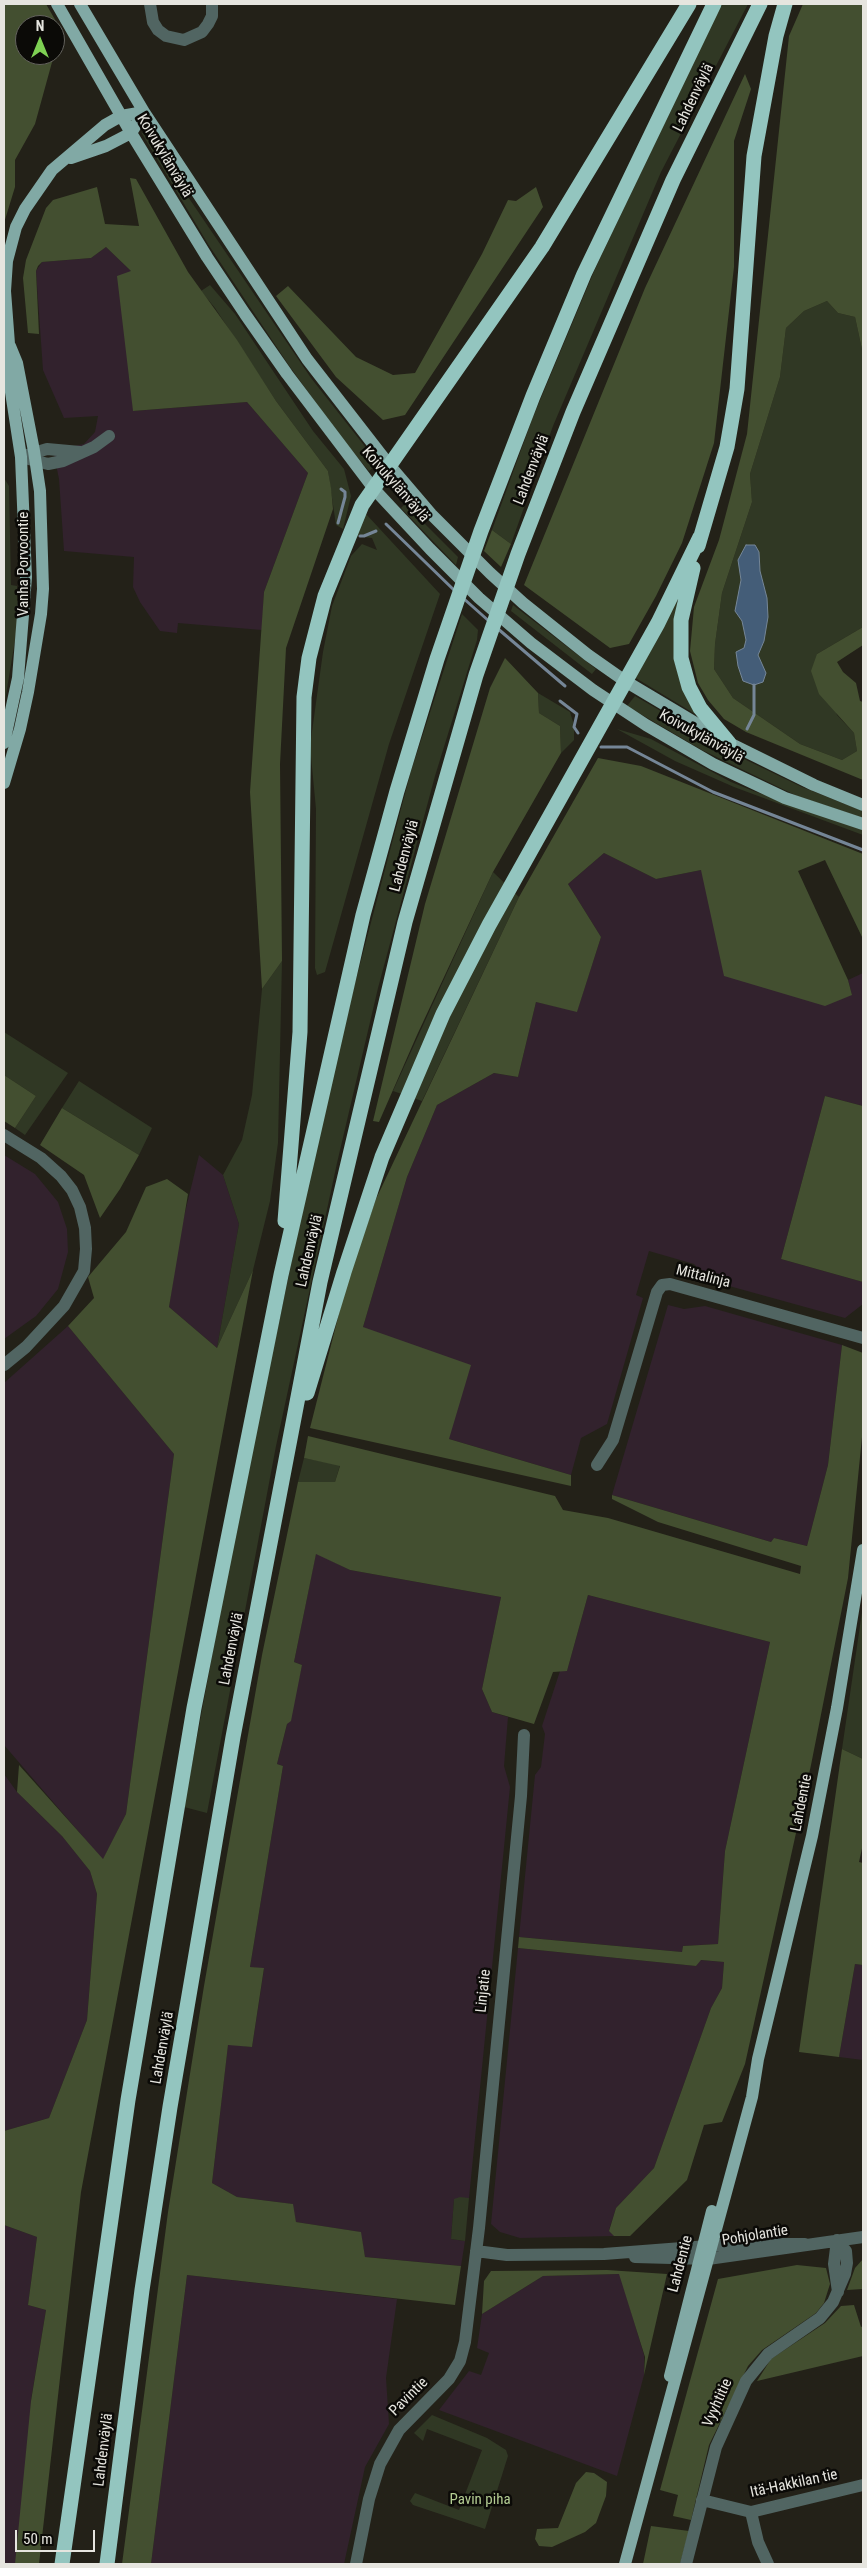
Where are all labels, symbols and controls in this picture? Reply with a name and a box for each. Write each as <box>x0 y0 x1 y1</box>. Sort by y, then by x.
north arrow <box>15 15 65 65</box>
text: N <box>36 18 44 34</box>
street label: Lahdenväylä <box>670 61 718 135</box>
street label: Koivukylänväylä <box>132 111 196 201</box>
street label: Lahdenväylä <box>510 432 554 508</box>
street label: Koivukylänväylä <box>357 444 433 526</box>
street label: Vanha Porvoontie <box>15 512 33 616</box>
street label: Koivukylänväylä <box>656 706 746 768</box>
street label: Lahdenväylä <box>387 818 423 894</box>
street label: Lahdenväylä <box>293 1213 327 1289</box>
street label: Mittalinja <box>674 1262 732 1292</box>
street label: Lahdenväylä <box>216 1611 248 1687</box>
street label: Lahdentie <box>788 1773 816 1833</box>
street label: Linjatie <box>473 1969 495 2013</box>
street label: Lahdenväylä <box>148 2010 178 2086</box>
street label: Pohjolantie <box>721 2222 789 2250</box>
street label: Lahdentie <box>665 2234 697 2294</box>
street label: Pavintie <box>386 2374 432 2420</box>
street label: Vyyhtitie <box>699 2376 737 2430</box>
street label: Lahdenväylä <box>91 2412 117 2488</box>
street label: Itä-Hakkilan tie <box>749 2466 839 2502</box>
park label: Pavin piha <box>449 2491 511 2509</box>
scale bar <box>18 2520 98 2552</box>
text: 50 m <box>23 2530 53 2548</box>

